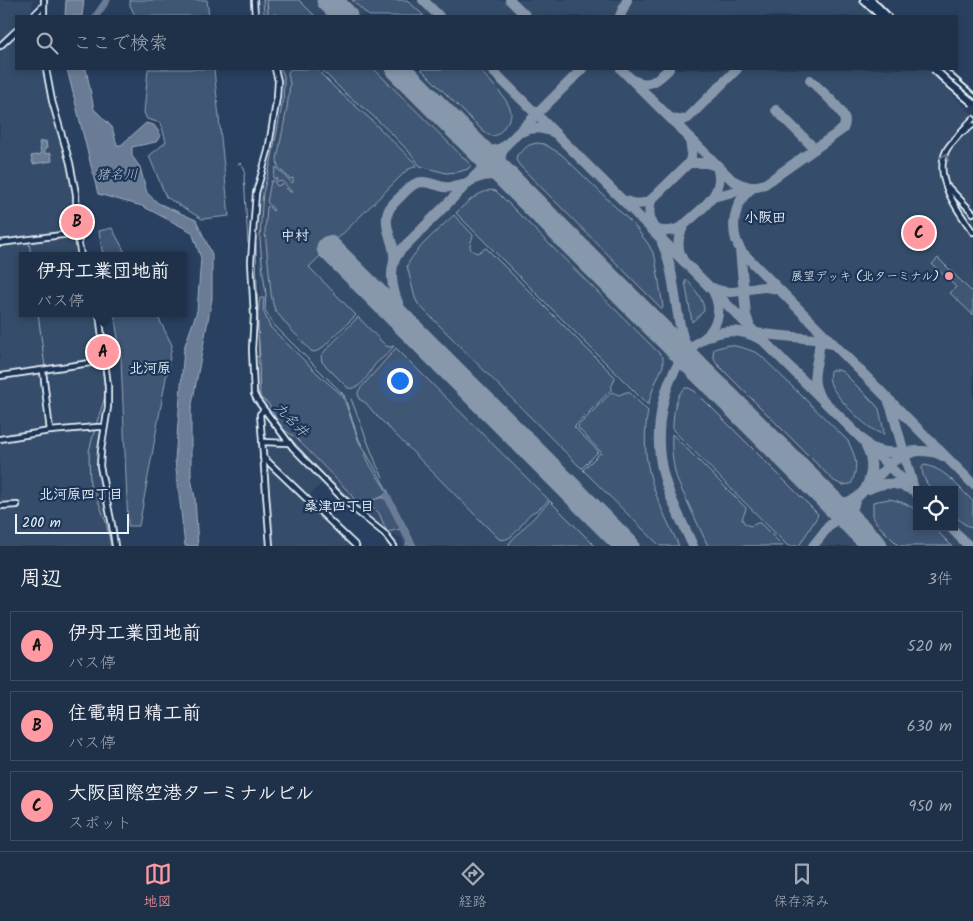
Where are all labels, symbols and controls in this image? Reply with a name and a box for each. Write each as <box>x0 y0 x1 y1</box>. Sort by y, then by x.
search box <box>15 15 958 70</box>
icon: search <box>33 29 61 57</box>
text: ここで検索 <box>73 29 168 59</box>
one-way arrow <box>939 153 949 161</box>
water label: 猪名川 <box>96 164 138 186</box>
pin: B <box>61 203 93 241</box>
district label: 小阪田 <box>744 207 786 229</box>
pin: C <box>903 214 935 252</box>
district label: 中村 <box>281 225 309 247</box>
popup <box>19 252 187 317</box>
text: 伊丹工業団地前 <box>36 257 170 287</box>
place label: 展望デッキ (北ターミナル) <box>791 267 939 286</box>
marker: 展望デッキ (北ターミナル) <box>943 270 955 282</box>
text: バス停 <box>36 289 85 314</box>
pin: A <box>87 333 119 371</box>
district label: 北河原 <box>129 358 171 380</box>
your location <box>387 368 413 394</box>
water label: 九名井 <box>268 397 314 443</box>
district label: 北河原四丁目 <box>39 484 123 506</box>
map controls <box>913 486 958 531</box>
button: locate <box>913 486 958 531</box>
district label: 桑津四丁目 <box>304 496 374 518</box>
scale bar <box>15 511 129 534</box>
text: 200 m <box>22 512 61 534</box>
text: 周辺 <box>20 563 62 596</box>
text: 3件 <box>928 567 953 592</box>
text: 伊丹工業団地前 <box>68 619 201 649</box>
text: A <box>32 634 42 659</box>
text: 520 m <box>907 634 952 659</box>
text: バス停 <box>68 651 116 676</box>
text: 住電朝日精工前 <box>68 699 201 729</box>
text: B <box>32 714 42 739</box>
text: 630 m <box>907 714 952 739</box>
text: バス停 <box>68 731 116 756</box>
text: 大阪国際空港ターミナルビル <box>68 779 314 809</box>
text: C <box>32 794 42 819</box>
text: 950 m <box>908 794 952 819</box>
text: スポット <box>68 811 132 836</box>
tab: 地図 <box>144 860 172 913</box>
tab: 経路 <box>459 860 487 913</box>
tab: 保存済み <box>774 860 830 913</box>

